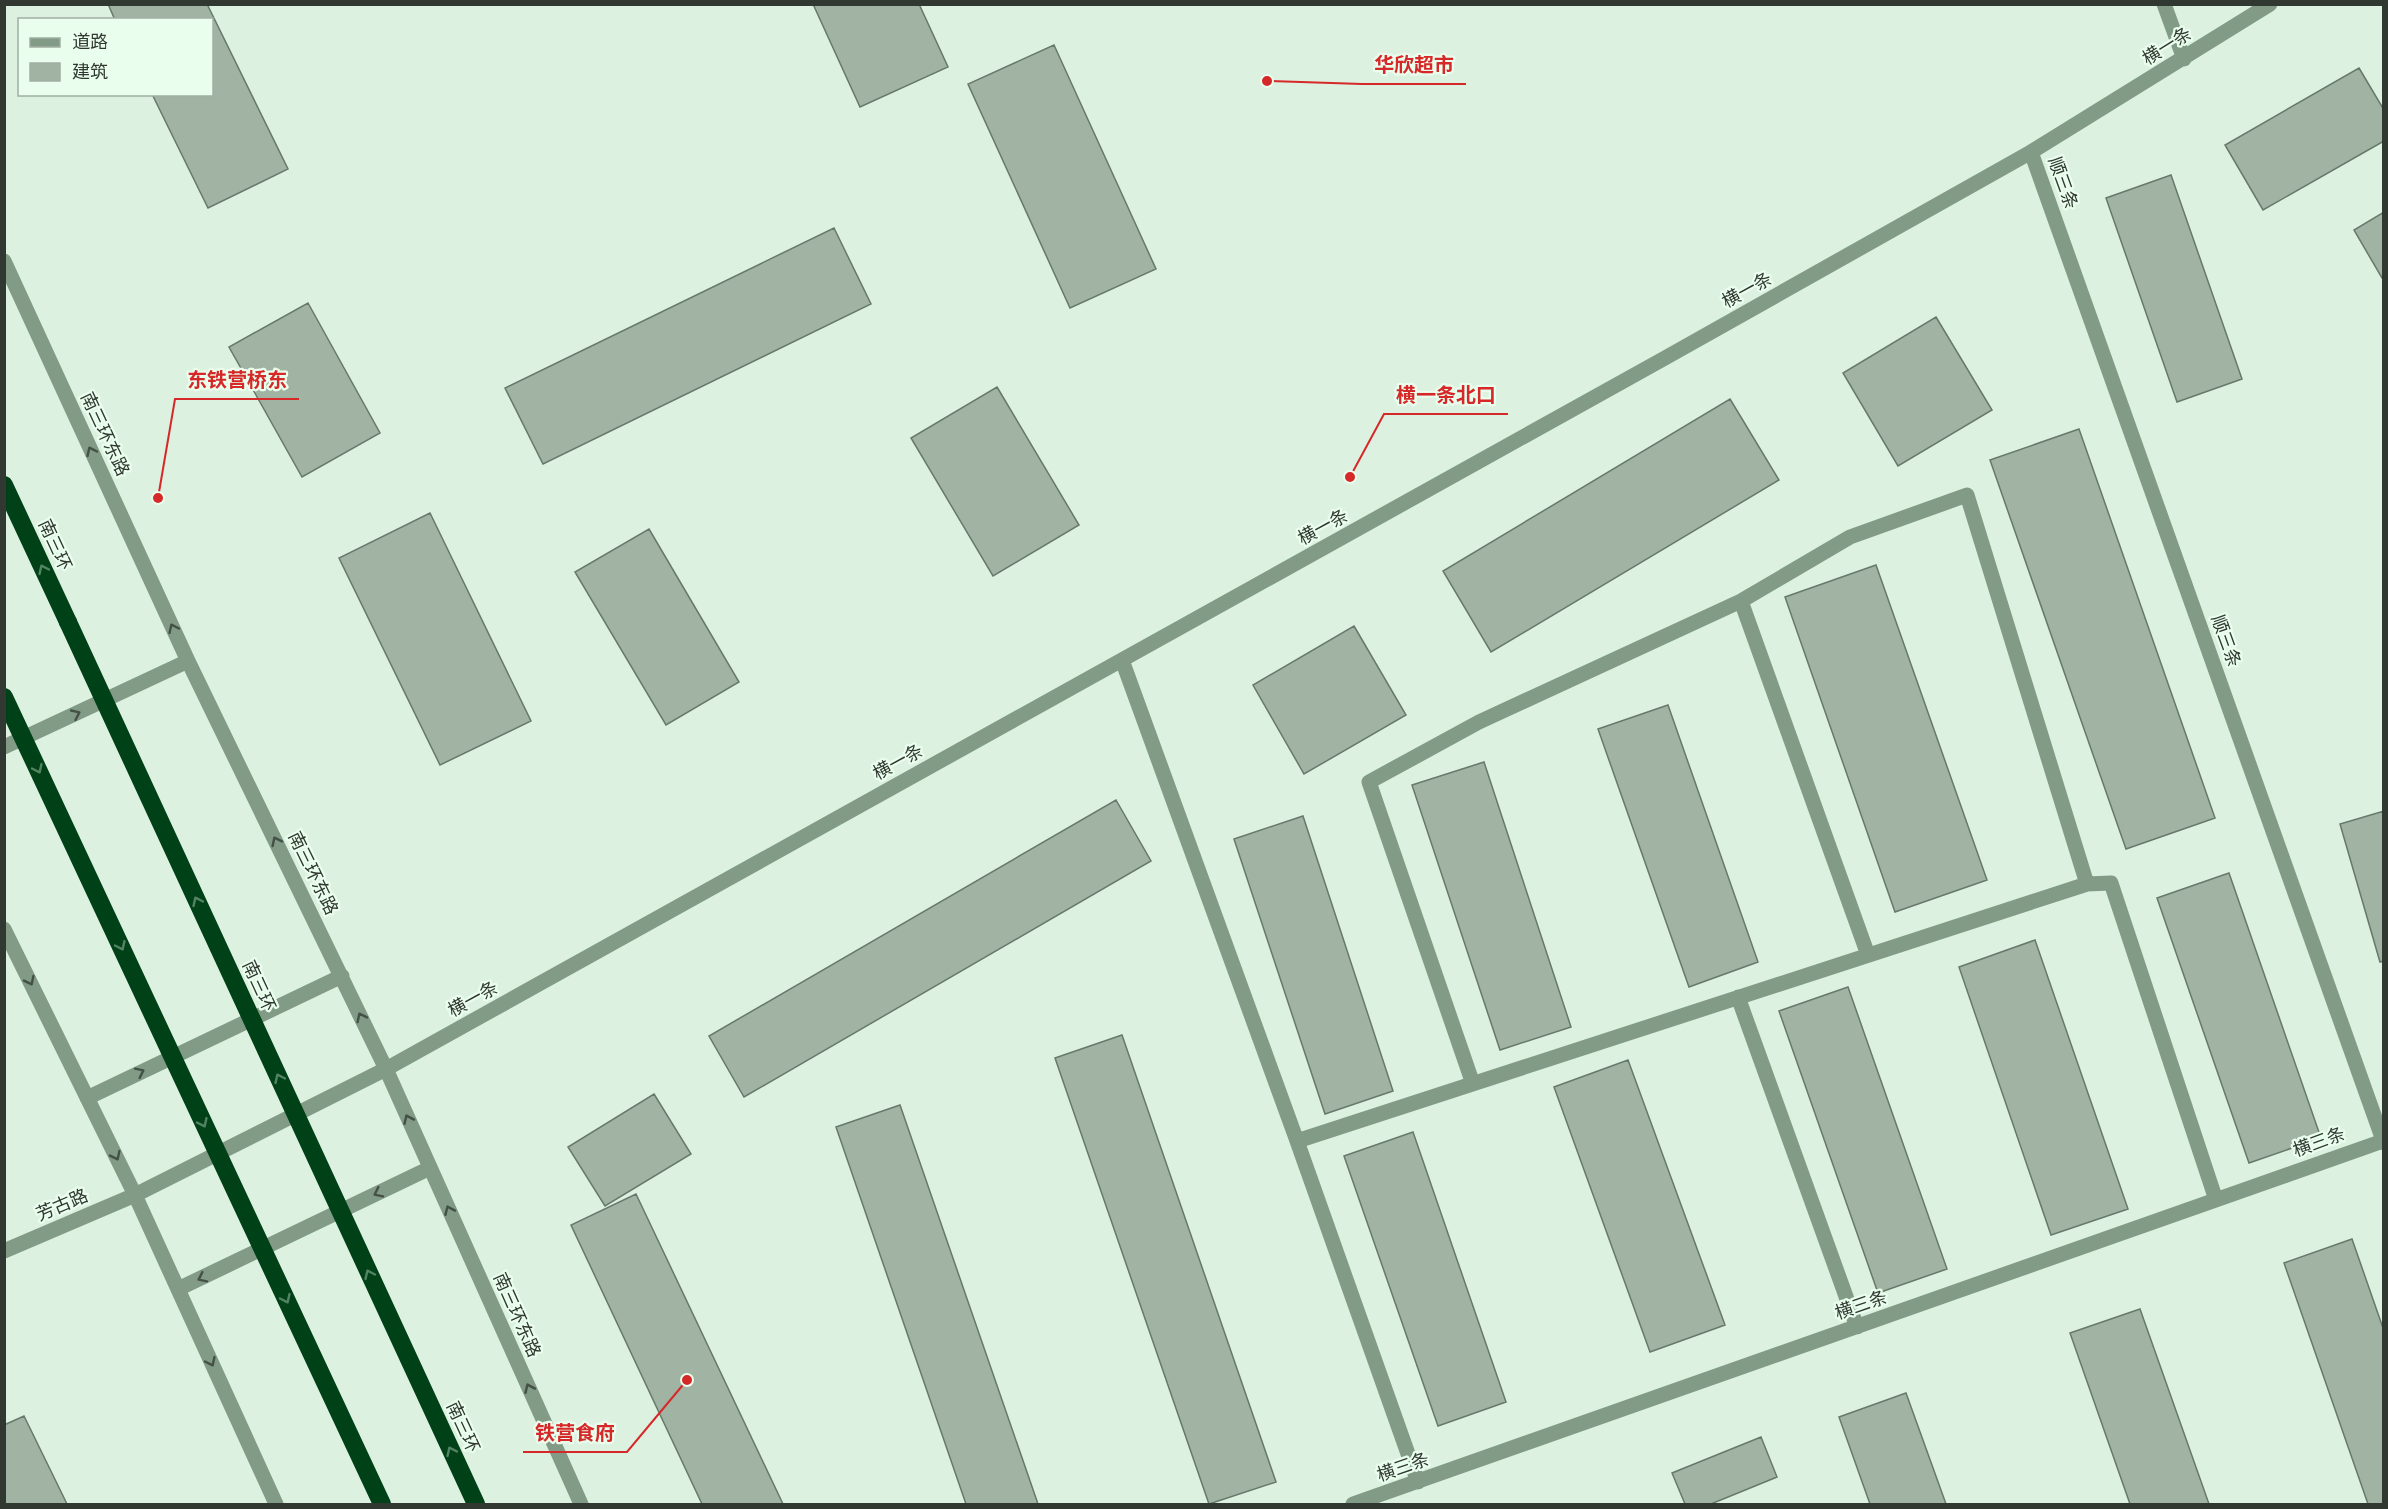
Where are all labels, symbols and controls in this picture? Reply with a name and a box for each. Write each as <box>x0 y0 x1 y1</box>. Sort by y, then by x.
legend <box>18 18 213 96</box>
street label: 横一条 <box>2138 22 2195 69</box>
text: 道路 <box>72 30 108 52</box>
callout: 华欣超市 <box>1362 46 1466 84</box>
text: 华欣超市 <box>1374 52 1454 76</box>
text: 建筑 <box>72 60 108 82</box>
street label: 顺三条 <box>2044 154 2084 212</box>
street label: 横一条 <box>1718 266 1775 312</box>
callout: 东铁营桥东 <box>175 361 299 399</box>
text: 东铁营桥东 <box>187 367 287 391</box>
callout: 横一条北口 <box>1384 376 1508 414</box>
text: 横一条北口 <box>1396 382 1496 406</box>
street label: 南三环东路 <box>77 388 135 479</box>
one-way arrow <box>87 446 99 457</box>
street label: 横一条 <box>1294 503 1351 549</box>
street label: 南三环 <box>35 515 77 574</box>
one-way arrow <box>39 565 51 576</box>
street label: 顺三条 <box>2207 612 2247 670</box>
one-way arrow <box>168 623 180 634</box>
one-way arrow <box>70 709 81 721</box>
street label: 横一条 <box>869 738 926 784</box>
one-way arrow <box>31 763 43 774</box>
street label: 南三环东路 <box>284 827 344 918</box>
one-way arrow <box>272 837 283 848</box>
one-way arrow <box>192 897 204 908</box>
one-way arrow <box>113 940 125 951</box>
street label: 南三环 <box>239 956 281 1015</box>
one-way arrow <box>23 975 35 986</box>
street label: 横一条 <box>444 975 501 1021</box>
one-way arrow <box>357 1012 368 1023</box>
one-way arrow <box>133 1068 144 1080</box>
one-way arrow <box>274 1074 286 1085</box>
one-way arrow <box>404 1114 416 1125</box>
one-way arrow <box>196 1116 208 1127</box>
street label: 横三条 <box>2290 1121 2348 1161</box>
one-way arrow <box>108 1150 120 1161</box>
street label: 芳古路 <box>32 1183 91 1225</box>
one-way arrow <box>373 1186 384 1198</box>
one-way arrow <box>444 1205 456 1216</box>
street label: 南三环东路 <box>490 1269 546 1360</box>
one-way arrow <box>197 1270 208 1282</box>
one-way arrow <box>365 1270 377 1281</box>
street label: 横三条 <box>1832 1285 1890 1323</box>
one-way arrow <box>278 1293 290 1304</box>
one-way arrow <box>203 1355 215 1366</box>
one-way arrow <box>524 1383 536 1394</box>
street label: 南三环 <box>443 1397 485 1456</box>
callout: 铁营食府 <box>523 1414 627 1452</box>
text: 铁营食府 <box>535 1420 615 1444</box>
one-way arrow <box>447 1447 459 1458</box>
street label: 横三条 <box>1374 1447 1432 1485</box>

